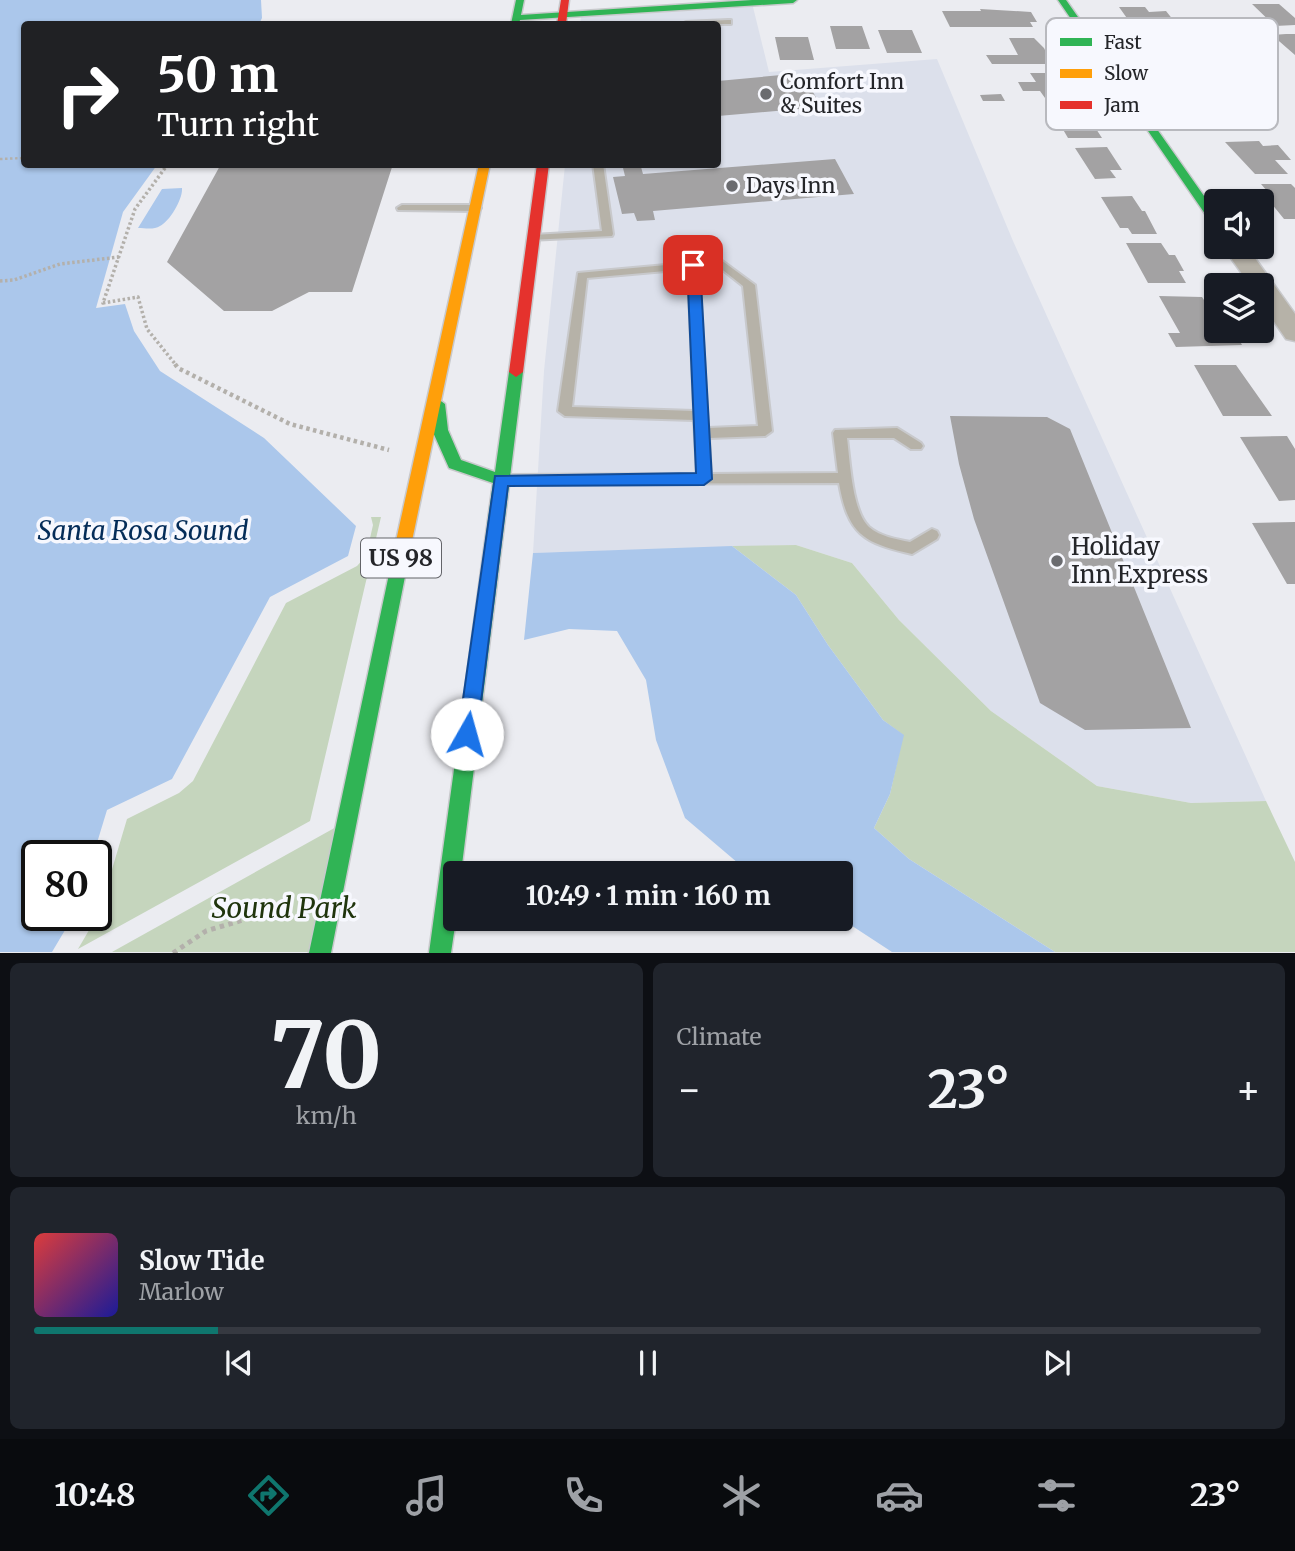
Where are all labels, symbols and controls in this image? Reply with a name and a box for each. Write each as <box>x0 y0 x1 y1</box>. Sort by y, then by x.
legend <box>1046 18 1278 130</box>
text: Fast <box>1104 30 1142 54</box>
text: 50 m <box>157 44 278 105</box>
icon: right <box>42 49 133 140</box>
text: Slow <box>1104 61 1149 85</box>
place label: Comfort Inn & Suites <box>780 68 904 119</box>
marker: Comfort Inn & Suites <box>758 86 774 102</box>
text: Jam <box>1103 93 1140 117</box>
text: Turn right <box>157 105 319 145</box>
place label: Days Inn <box>746 172 836 199</box>
marker: Days Inn <box>724 178 740 194</box>
map controls <box>1204 189 1274 343</box>
button: sound <box>1204 189 1274 259</box>
pin <box>663 235 723 295</box>
icon: arrive <box>674 246 712 284</box>
button: layers <box>1204 273 1274 343</box>
water label: Santa Rosa Sound <box>37 514 249 547</box>
place label: Holiday Inn Express <box>1071 531 1208 590</box>
road number: US 98 <box>361 538 441 578</box>
marker: Holiday Inn Express <box>1049 553 1065 569</box>
position arrow <box>430 697 504 771</box>
speed limit sign: 80 <box>21 840 112 931</box>
text: 10:49 · 1 min · 160 m <box>525 879 771 912</box>
park label: Sound Park <box>211 890 357 926</box>
text: 70 <box>270 998 382 1113</box>
text: Climate <box>677 1022 762 1051</box>
text: 23° <box>928 1057 1010 1122</box>
text: − <box>677 1066 702 1113</box>
text: + <box>1236 1066 1261 1113</box>
text: km/h <box>296 1101 357 1130</box>
text: Slow Tide <box>139 1244 265 1277</box>
text: Marlow <box>139 1277 224 1306</box>
icon: previous <box>220 1344 258 1382</box>
icon: pause <box>629 1344 667 1382</box>
icon: next <box>1038 1344 1076 1382</box>
icon: directions <box>244 1471 293 1520</box>
icon: music <box>402 1471 451 1520</box>
icon: phone <box>559 1471 608 1520</box>
icon: climate <box>717 1471 766 1520</box>
icon: car <box>875 1471 924 1520</box>
icon: filters <box>1032 1471 1081 1520</box>
text: 10:48 <box>54 1475 136 1515</box>
text: 23° <box>1190 1475 1241 1515</box>

